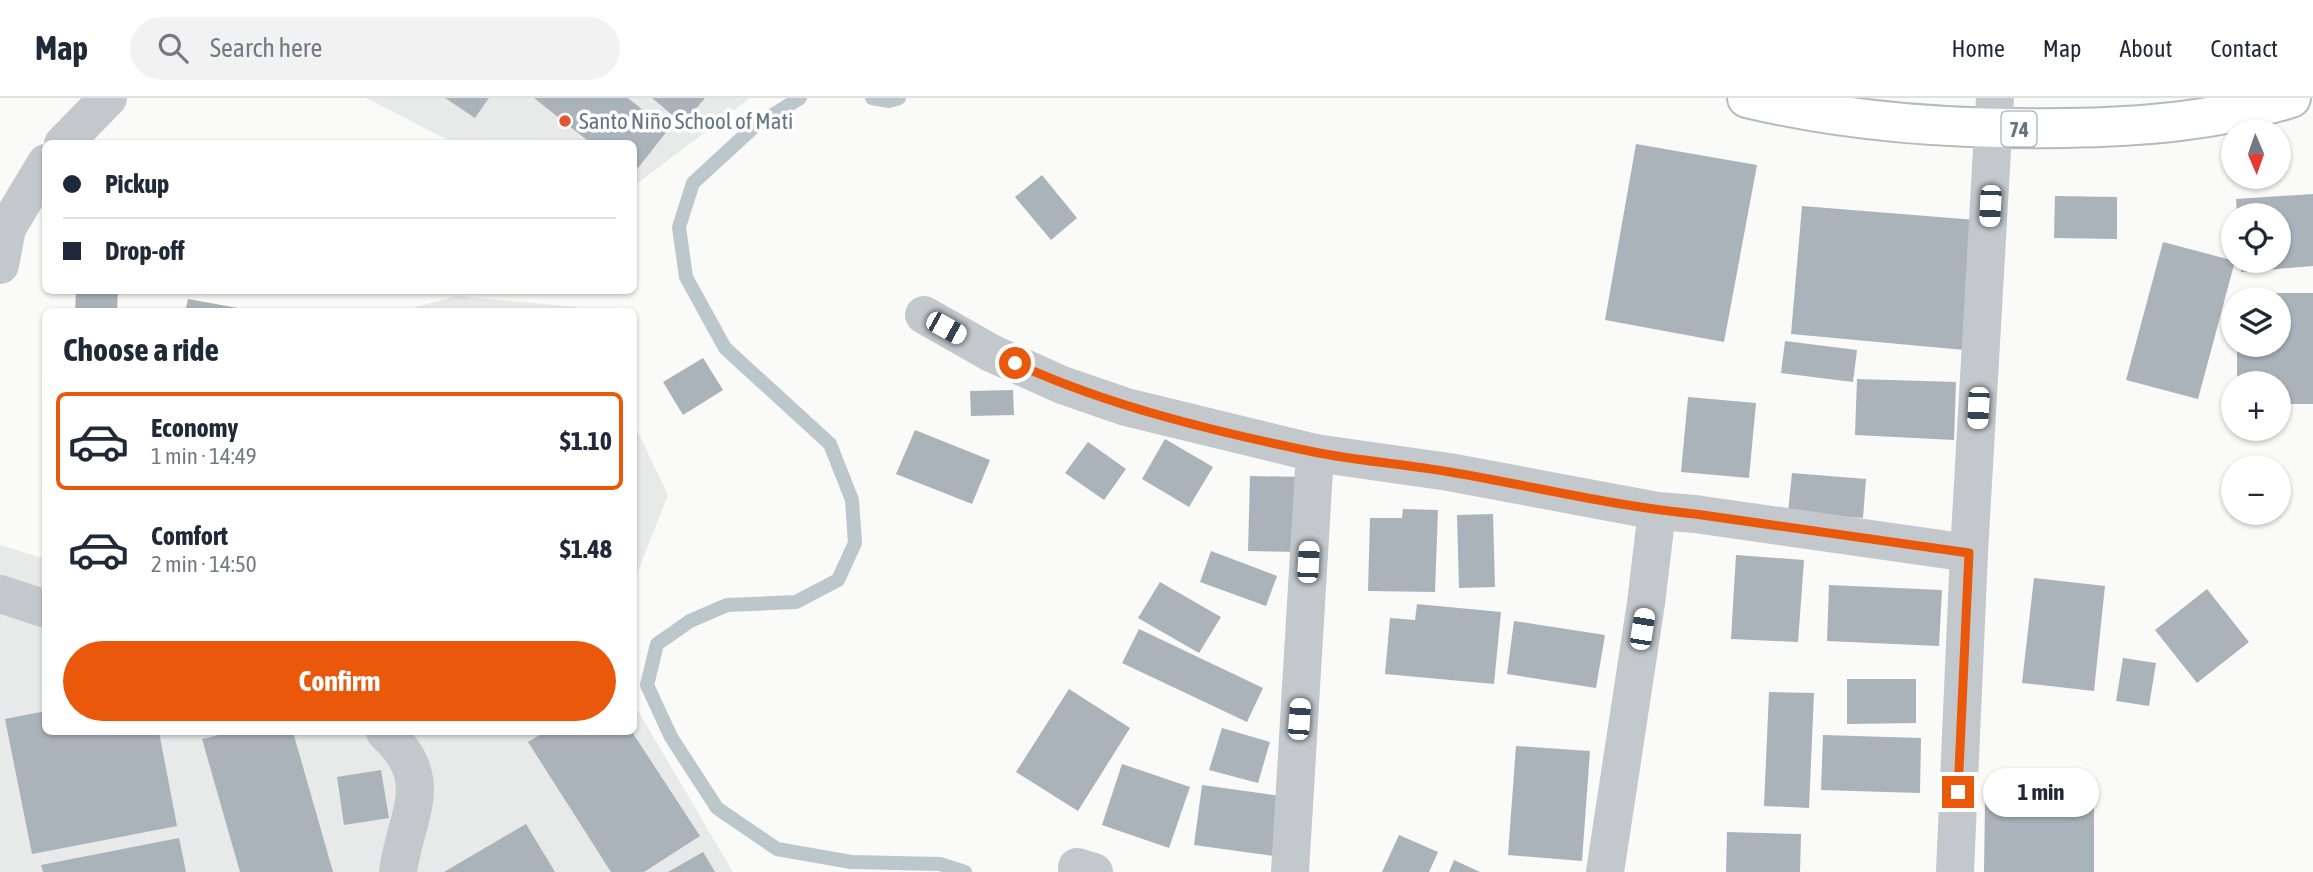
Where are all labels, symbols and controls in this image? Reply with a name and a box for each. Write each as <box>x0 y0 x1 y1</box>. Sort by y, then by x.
search box <box>130 17 620 80</box>
text: Map <box>35 29 88 67</box>
icon: search <box>154 29 192 67</box>
text: Search here <box>210 33 322 63</box>
text: Home <box>1951 35 2005 62</box>
text: Map <box>2043 35 2081 62</box>
text: About <box>2119 35 2172 62</box>
text: Contact <box>2210 35 2278 62</box>
place label: Santo Niño School of Mati <box>579 108 793 134</box>
road number: 74 <box>2002 112 2036 146</box>
marker: Santo Niño School of Mati <box>557 113 573 129</box>
north arrow <box>2221 119 2291 189</box>
map controls <box>2221 119 2291 525</box>
text: Pickup <box>105 169 169 199</box>
car <box>1979 184 2002 228</box>
button: locate <box>2221 203 2291 273</box>
text: Drop-off <box>105 236 185 266</box>
button: layers <box>2221 287 2291 357</box>
car <box>923 309 970 347</box>
text: Choose a ride <box>63 331 219 368</box>
route start <box>999 347 1031 379</box>
button: + <box>2221 371 2291 441</box>
car <box>1967 386 1990 430</box>
icon: car <box>67 410 130 473</box>
text: Economy <box>151 413 238 443</box>
text: $1.10 <box>560 426 612 456</box>
text: 1 min · 14:49 <box>151 443 257 469</box>
button: − <box>2221 455 2291 525</box>
icon: car <box>67 518 130 581</box>
text: Comfort <box>151 521 228 551</box>
text: $1.48 <box>560 534 612 564</box>
car <box>1297 540 1320 584</box>
text: 2 min · 14:50 <box>151 551 257 577</box>
car <box>1629 607 1656 651</box>
button: Confirm <box>63 641 616 721</box>
car <box>1288 697 1311 741</box>
callout: 1 min <box>1982 768 2098 816</box>
route end <box>1942 776 1974 808</box>
text: 1 min <box>2018 779 2064 805</box>

